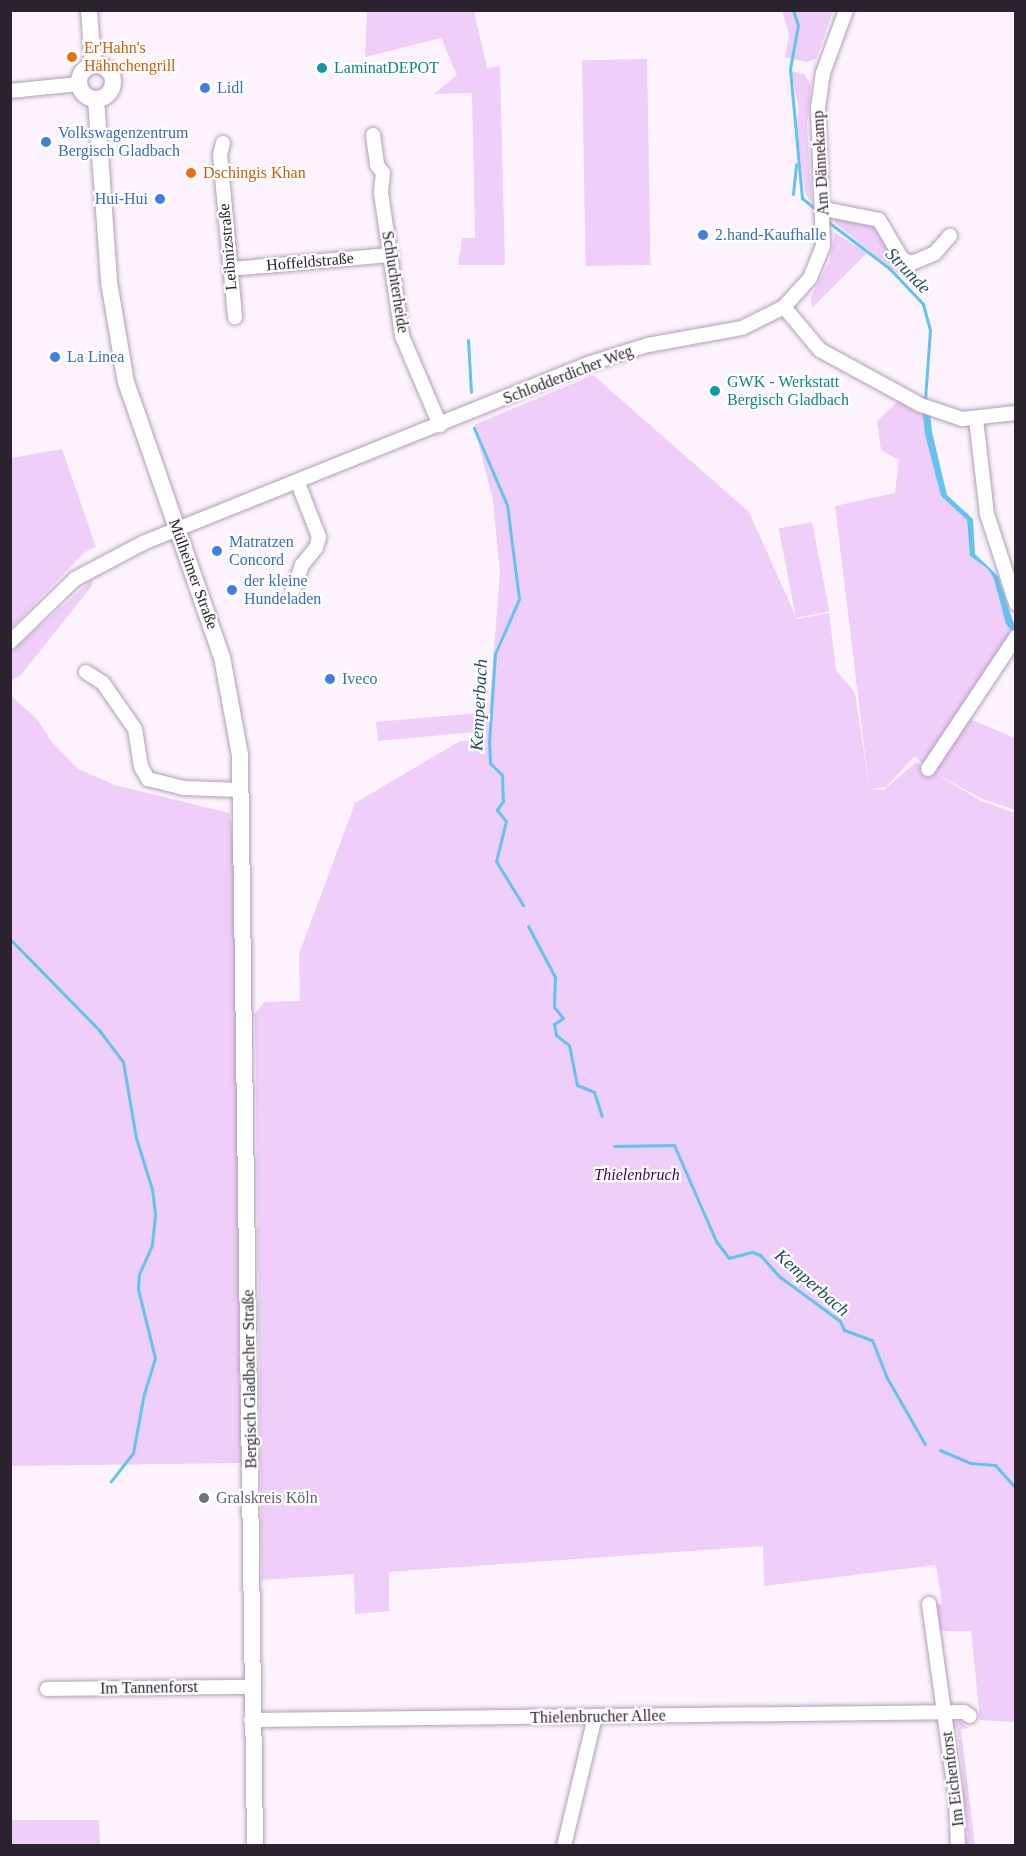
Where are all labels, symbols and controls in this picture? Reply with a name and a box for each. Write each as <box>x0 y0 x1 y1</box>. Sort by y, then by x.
place label: Er'Hahn's Hähnchengrill <box>84 38 176 76</box>
marker: Er'Hahn's Hähnchengrill <box>65 50 79 64</box>
place label: LaminatDEPOT <box>334 58 439 78</box>
marker: LaminatDEPOT <box>315 61 329 75</box>
place label: Lidl <box>217 78 244 98</box>
marker: Lidl <box>198 81 212 95</box>
street label: Am Dännekamp <box>809 110 833 216</box>
place label: Volkswagenzentrum Bergisch Gladbach <box>58 123 188 161</box>
marker: Volkswagenzentrum Bergisch Gladbach <box>39 135 53 149</box>
place label: Dschingis Khan <box>203 163 306 183</box>
marker: Dschingis Khan <box>184 166 198 180</box>
place label: Hui-Hui <box>95 189 148 209</box>
marker: Hui-Hui <box>153 192 167 206</box>
street label: Leibnizstraße <box>215 203 241 291</box>
place label: 2.hand-Kaufhalle <box>715 225 827 245</box>
marker: 2.hand-Kaufhalle <box>696 228 710 242</box>
street label: Schluchterheide <box>377 230 413 334</box>
water label: Strunde <box>881 243 935 299</box>
street label: Hoffeldstraße <box>265 249 355 275</box>
street label: Schlodderdicher Weg <box>500 341 636 409</box>
place label: La Linea <box>67 347 124 367</box>
marker: La Linea <box>48 350 62 364</box>
place label: GWK - Werkstatt Bergisch Gladbach <box>727 372 849 410</box>
marker: GWK - Werkstatt Bergisch Gladbach <box>708 384 722 398</box>
street label: Mülheimer Straße <box>164 516 222 632</box>
place label: Matratzen Concord <box>229 532 294 570</box>
marker: Matratzen Concord <box>210 544 224 558</box>
place label: der kleine Hundeladen <box>244 571 321 609</box>
marker: der kleine Hundeladen <box>225 583 239 597</box>
water label: Kemperbach <box>466 659 492 751</box>
place label: Iveco <box>342 669 378 689</box>
marker: Iveco <box>323 672 337 686</box>
park label: Thielenbruch <box>594 1165 680 1185</box>
water label: Kemperbach <box>770 1245 854 1321</box>
street label: Bergisch Gladbacher Straße <box>239 1289 261 1469</box>
place label: Gralskreis Köln <box>216 1488 318 1508</box>
marker: Gralskreis Köln <box>197 1491 211 1505</box>
street label: Im Tannenforst <box>100 1678 198 1698</box>
street label: Thielenbrucher Allee <box>530 1706 666 1728</box>
street label: Im Eichenforst <box>938 1730 968 1828</box>

